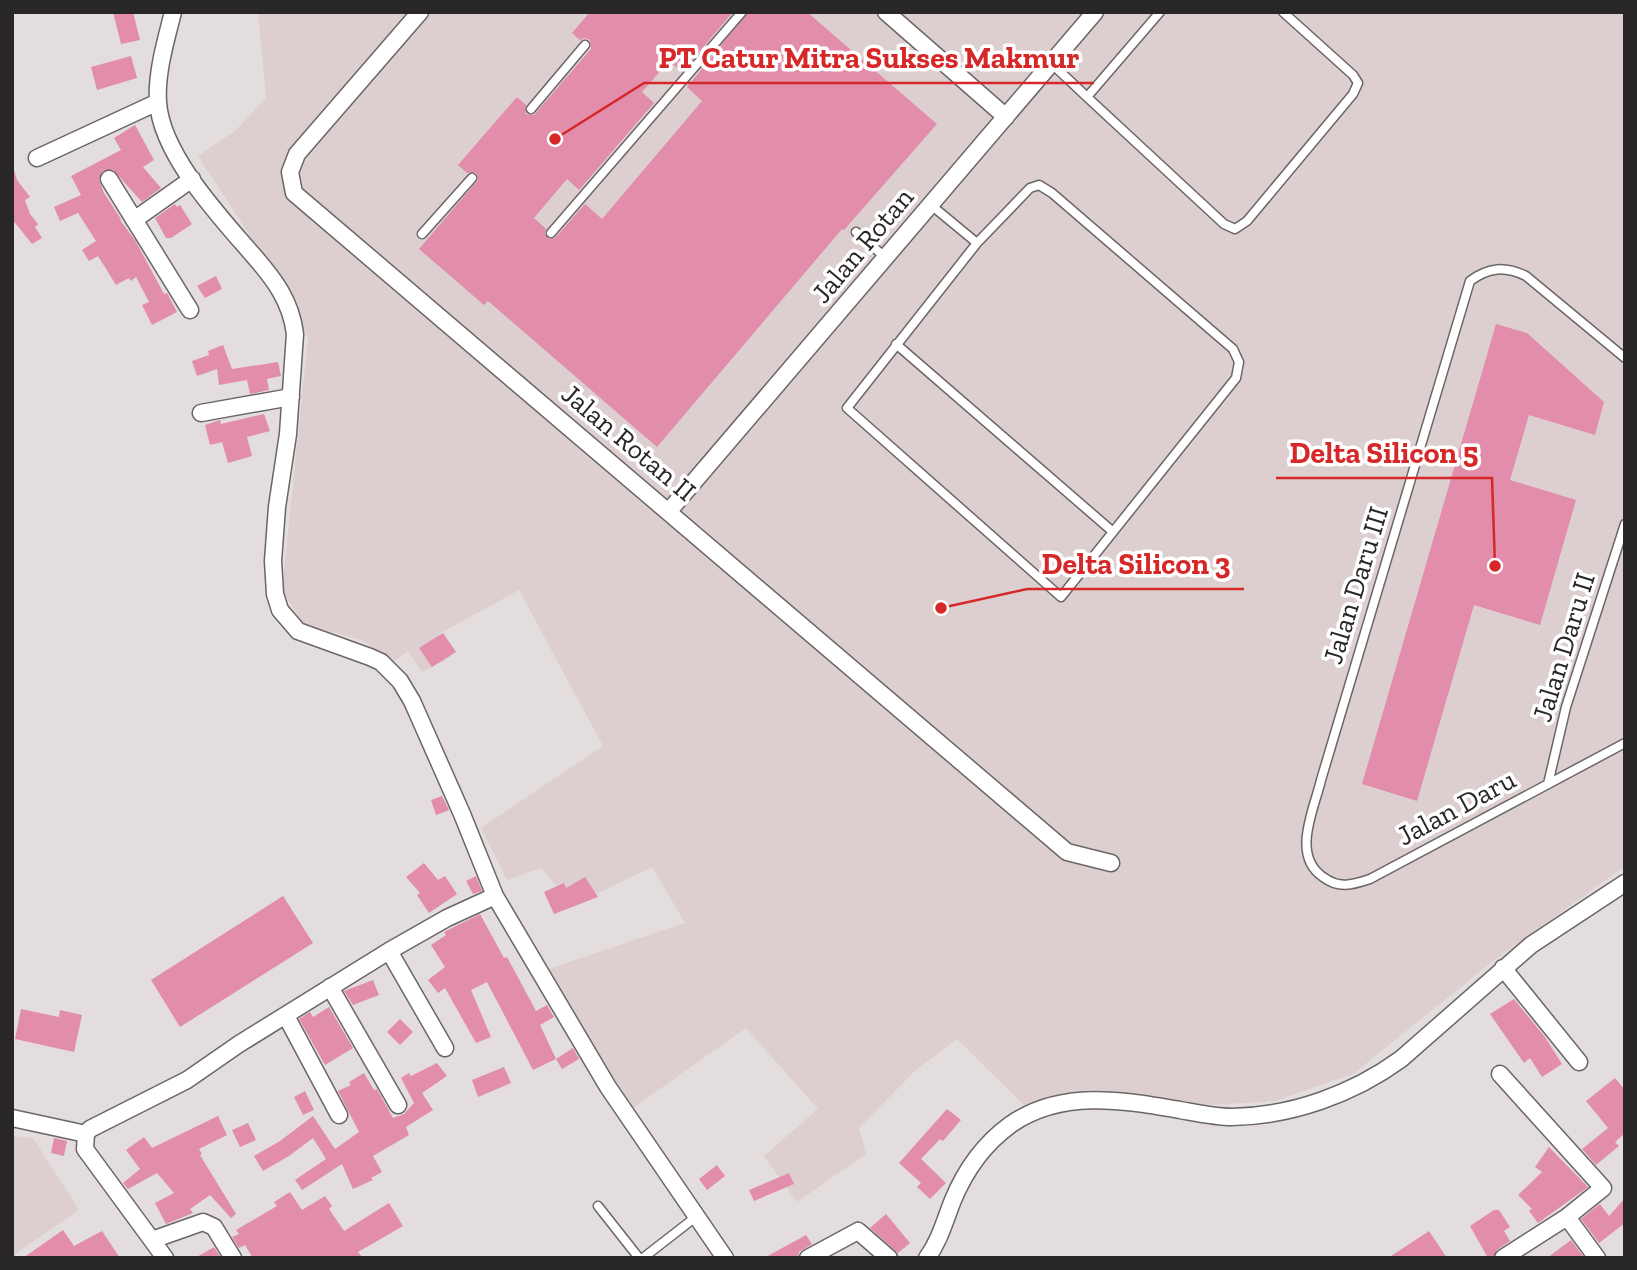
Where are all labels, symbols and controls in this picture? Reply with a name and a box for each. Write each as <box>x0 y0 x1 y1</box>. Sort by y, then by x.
callout: PT Catur Mitra Sukses Makmur <box>644 32 1094 83</box>
text: PT Catur Mitra Sukses Makmur <box>658 40 1080 76</box>
street label: Jalan Rotan <box>805 181 920 310</box>
street label: Jalan Rotan II <box>555 377 702 508</box>
callout: Delta Silicon 5 <box>1276 427 1492 478</box>
text: Delta Silicon 5 <box>1290 435 1478 471</box>
street label: Jalan Daru III <box>1316 502 1395 668</box>
callout: Delta Silicon 3 <box>1027 538 1244 589</box>
text: Delta Silicon 3 <box>1041 546 1231 582</box>
street label: Jalan Daru II <box>1525 569 1602 726</box>
street label: Jalan Daru <box>1391 762 1521 852</box>

